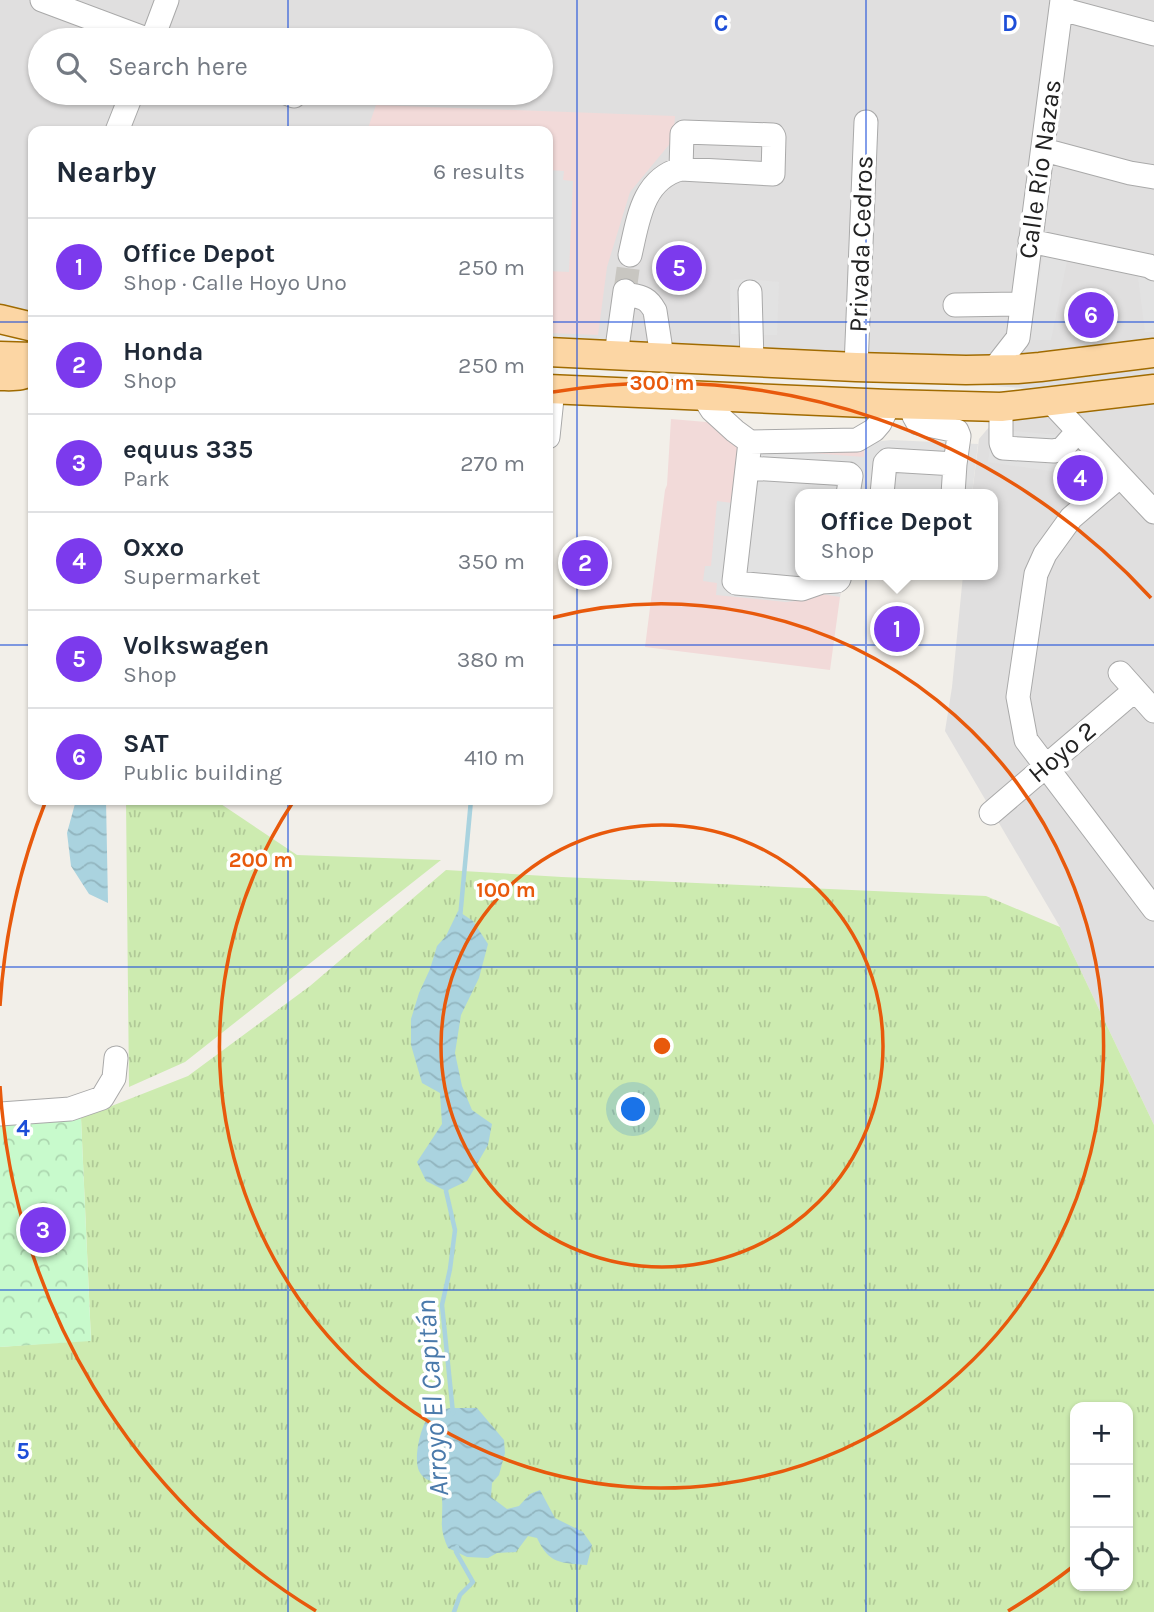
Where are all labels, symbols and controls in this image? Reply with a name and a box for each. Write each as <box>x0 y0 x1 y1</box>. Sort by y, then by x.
text: C <box>714 10 728 37</box>
text: D <box>1002 10 1018 37</box>
search box <box>28 28 553 105</box>
icon: search <box>52 48 90 86</box>
text: Search here <box>108 51 248 82</box>
street label: Calle Río Nazas <box>1012 77 1068 261</box>
text: Nearby <box>56 154 156 190</box>
street label: Privada Cedros <box>842 155 880 333</box>
text: 6 results <box>433 158 525 185</box>
text: Office Depot <box>123 238 275 269</box>
pin: 5 <box>656 242 702 294</box>
text: 1 <box>75 254 83 281</box>
text: 250 m <box>458 254 525 281</box>
text: Shop · Calle Hoyo Uno <box>123 269 347 296</box>
pin: 6 <box>1068 289 1114 341</box>
text: Honda <box>123 336 203 367</box>
text: 2 <box>72 352 86 379</box>
text: 250 m <box>458 352 525 379</box>
text: Shop <box>123 367 177 394</box>
text: 300 m <box>630 371 694 395</box>
text: equus 335 <box>123 434 253 465</box>
text: 3 <box>72 450 86 477</box>
text: 270 m <box>460 450 525 477</box>
pin: 4 <box>1057 452 1103 504</box>
text: Park <box>123 465 170 492</box>
popup <box>795 489 998 580</box>
text: Office Depot <box>821 506 972 537</box>
text: Oxxo <box>123 532 184 563</box>
pin: 2 <box>562 537 608 589</box>
text: Shop <box>821 537 874 564</box>
text: 4 <box>72 548 86 575</box>
text: 350 m <box>458 548 525 575</box>
text: Supermarket <box>123 563 260 590</box>
pin: 1 <box>874 603 920 655</box>
text: Volkswagen <box>123 630 269 661</box>
text: 5 <box>72 646 86 673</box>
text: 380 m <box>457 646 525 673</box>
text: Shop <box>123 661 177 688</box>
street label: Hoyo 2 <box>1022 715 1102 789</box>
text: SAT <box>123 728 169 759</box>
text: 6 <box>72 744 86 771</box>
text: 410 m <box>464 744 525 771</box>
text: Public building <box>123 759 282 786</box>
text: 200 m <box>229 848 293 872</box>
text: 100 m <box>476 878 536 902</box>
centre of rings <box>650 1034 674 1058</box>
your location <box>616 1092 650 1126</box>
text: 4 <box>16 1115 30 1142</box>
pin: 3 <box>20 1204 66 1256</box>
water label: Arroyo El Capitán <box>409 1298 455 1498</box>
map controls <box>1070 1402 1133 1591</box>
button: + <box>1070 1402 1133 1465</box>
text: 5 <box>16 1438 30 1465</box>
button: − <box>1070 1465 1133 1528</box>
button: locate <box>1070 1528 1133 1591</box>

